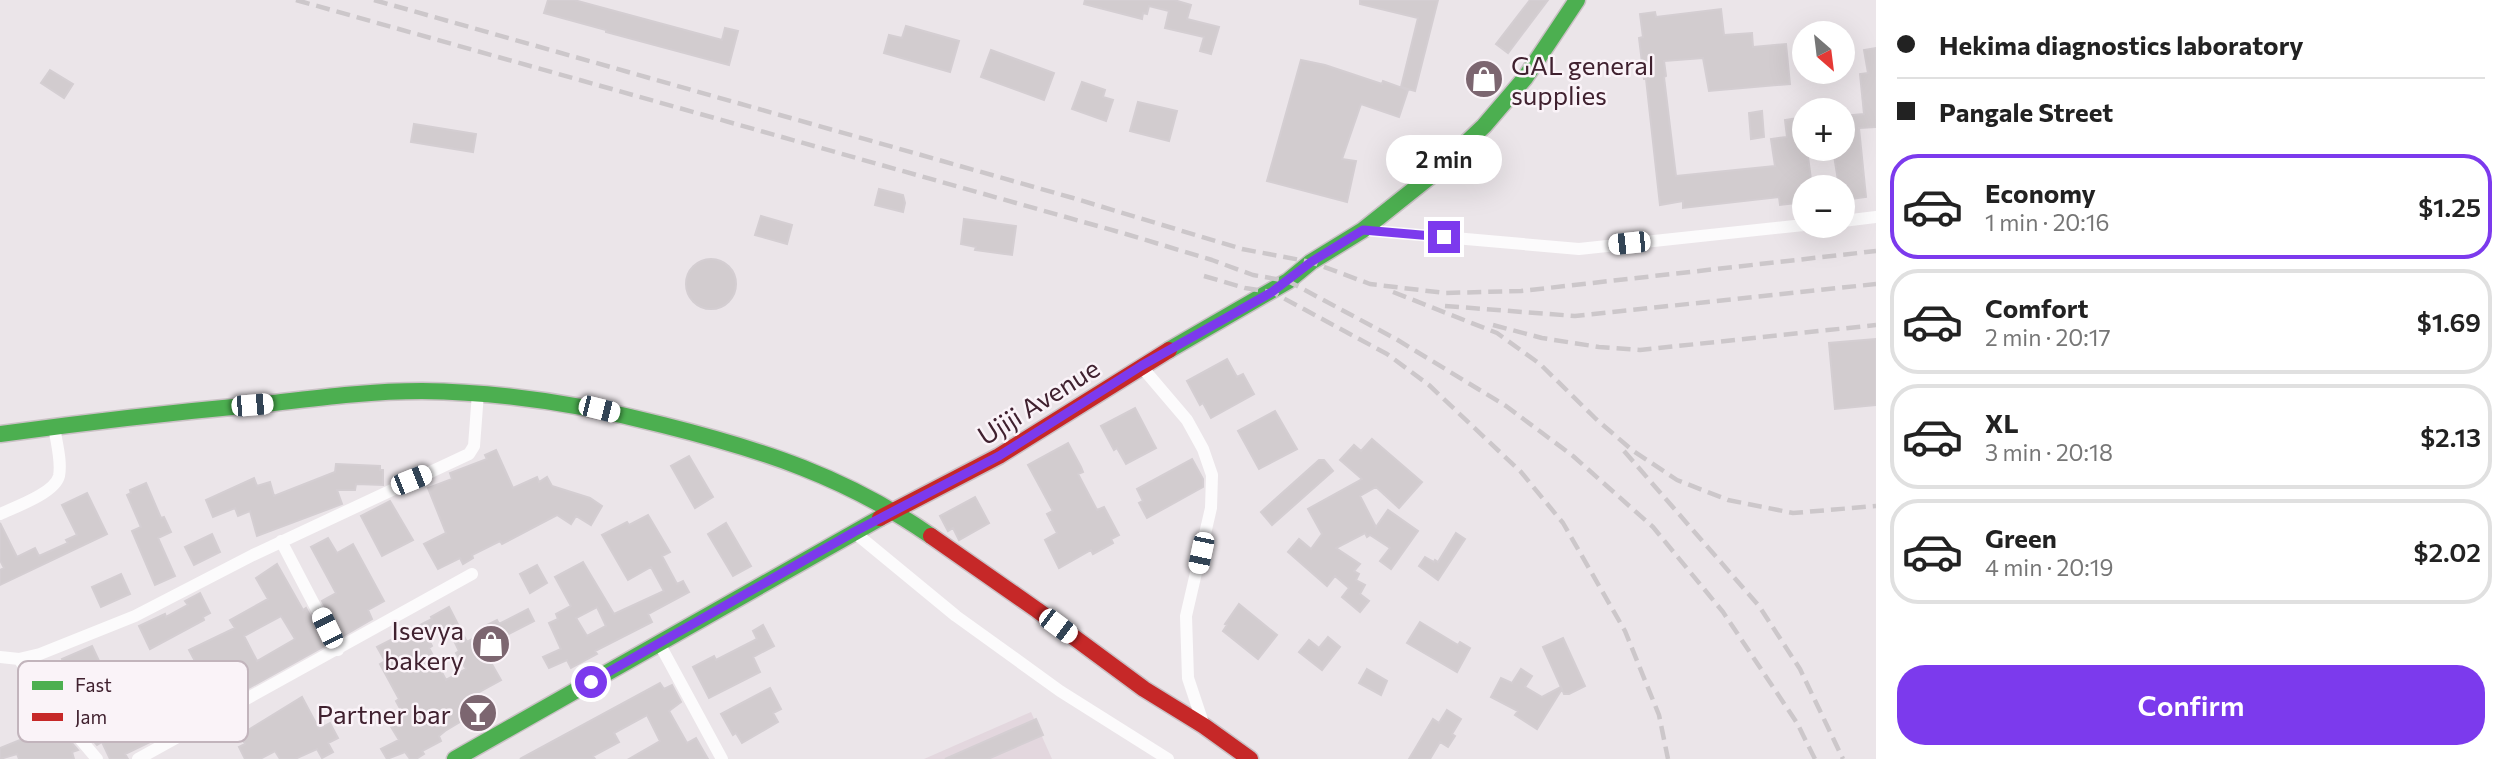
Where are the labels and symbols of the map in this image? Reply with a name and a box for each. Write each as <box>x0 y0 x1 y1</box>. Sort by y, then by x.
north arrow <box>1792 21 1855 84</box>
place label: GAL general supplies <box>1511 49 1654 110</box>
shop icon: GAL general supplies <box>1463 58 1505 100</box>
callout: 2 min <box>1386 135 1502 184</box>
route end <box>1428 221 1460 253</box>
car <box>1608 230 1651 256</box>
street label: Ujiji Avenue <box>972 351 1104 451</box>
car <box>231 393 274 417</box>
car <box>577 394 622 424</box>
car <box>388 462 435 498</box>
car <box>1187 530 1216 576</box>
car <box>309 605 346 651</box>
car <box>1035 605 1082 647</box>
place label: Isevya bakery <box>384 614 464 675</box>
shop icon: Isevya bakery <box>470 623 512 665</box>
legend <box>18 661 248 742</box>
route start <box>575 666 607 698</box>
text: Fast <box>75 673 112 696</box>
bar icon: Partner bar <box>457 692 499 734</box>
place label: Partner bar <box>317 698 451 729</box>
text: Jam <box>75 705 107 728</box>

